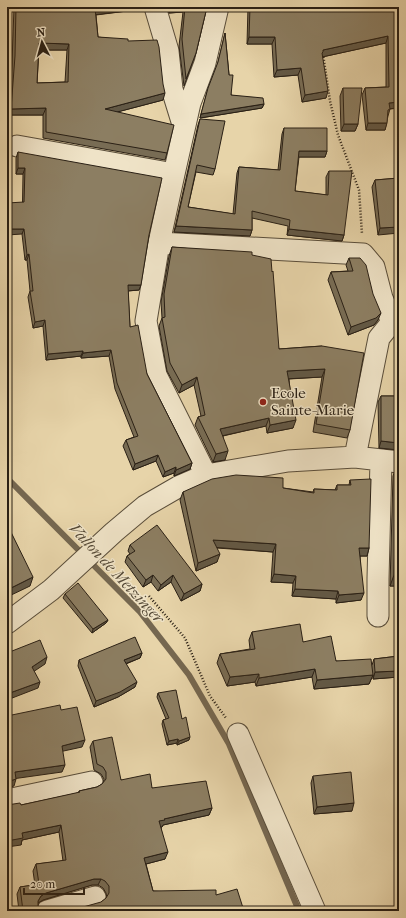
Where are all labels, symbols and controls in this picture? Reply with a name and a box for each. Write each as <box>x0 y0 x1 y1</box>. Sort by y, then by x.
north arrow <box>22 22 62 62</box>
text: N <box>36 26 46 39</box>
place label: Ecole Sainte-Marie <box>271 384 355 419</box>
marker: Ecole Sainte-Marie <box>258 397 268 407</box>
water label: Vallon de Metzinger <box>66 519 170 628</box>
scale bar <box>24 870 84 896</box>
text: 20 m <box>30 877 55 891</box>

